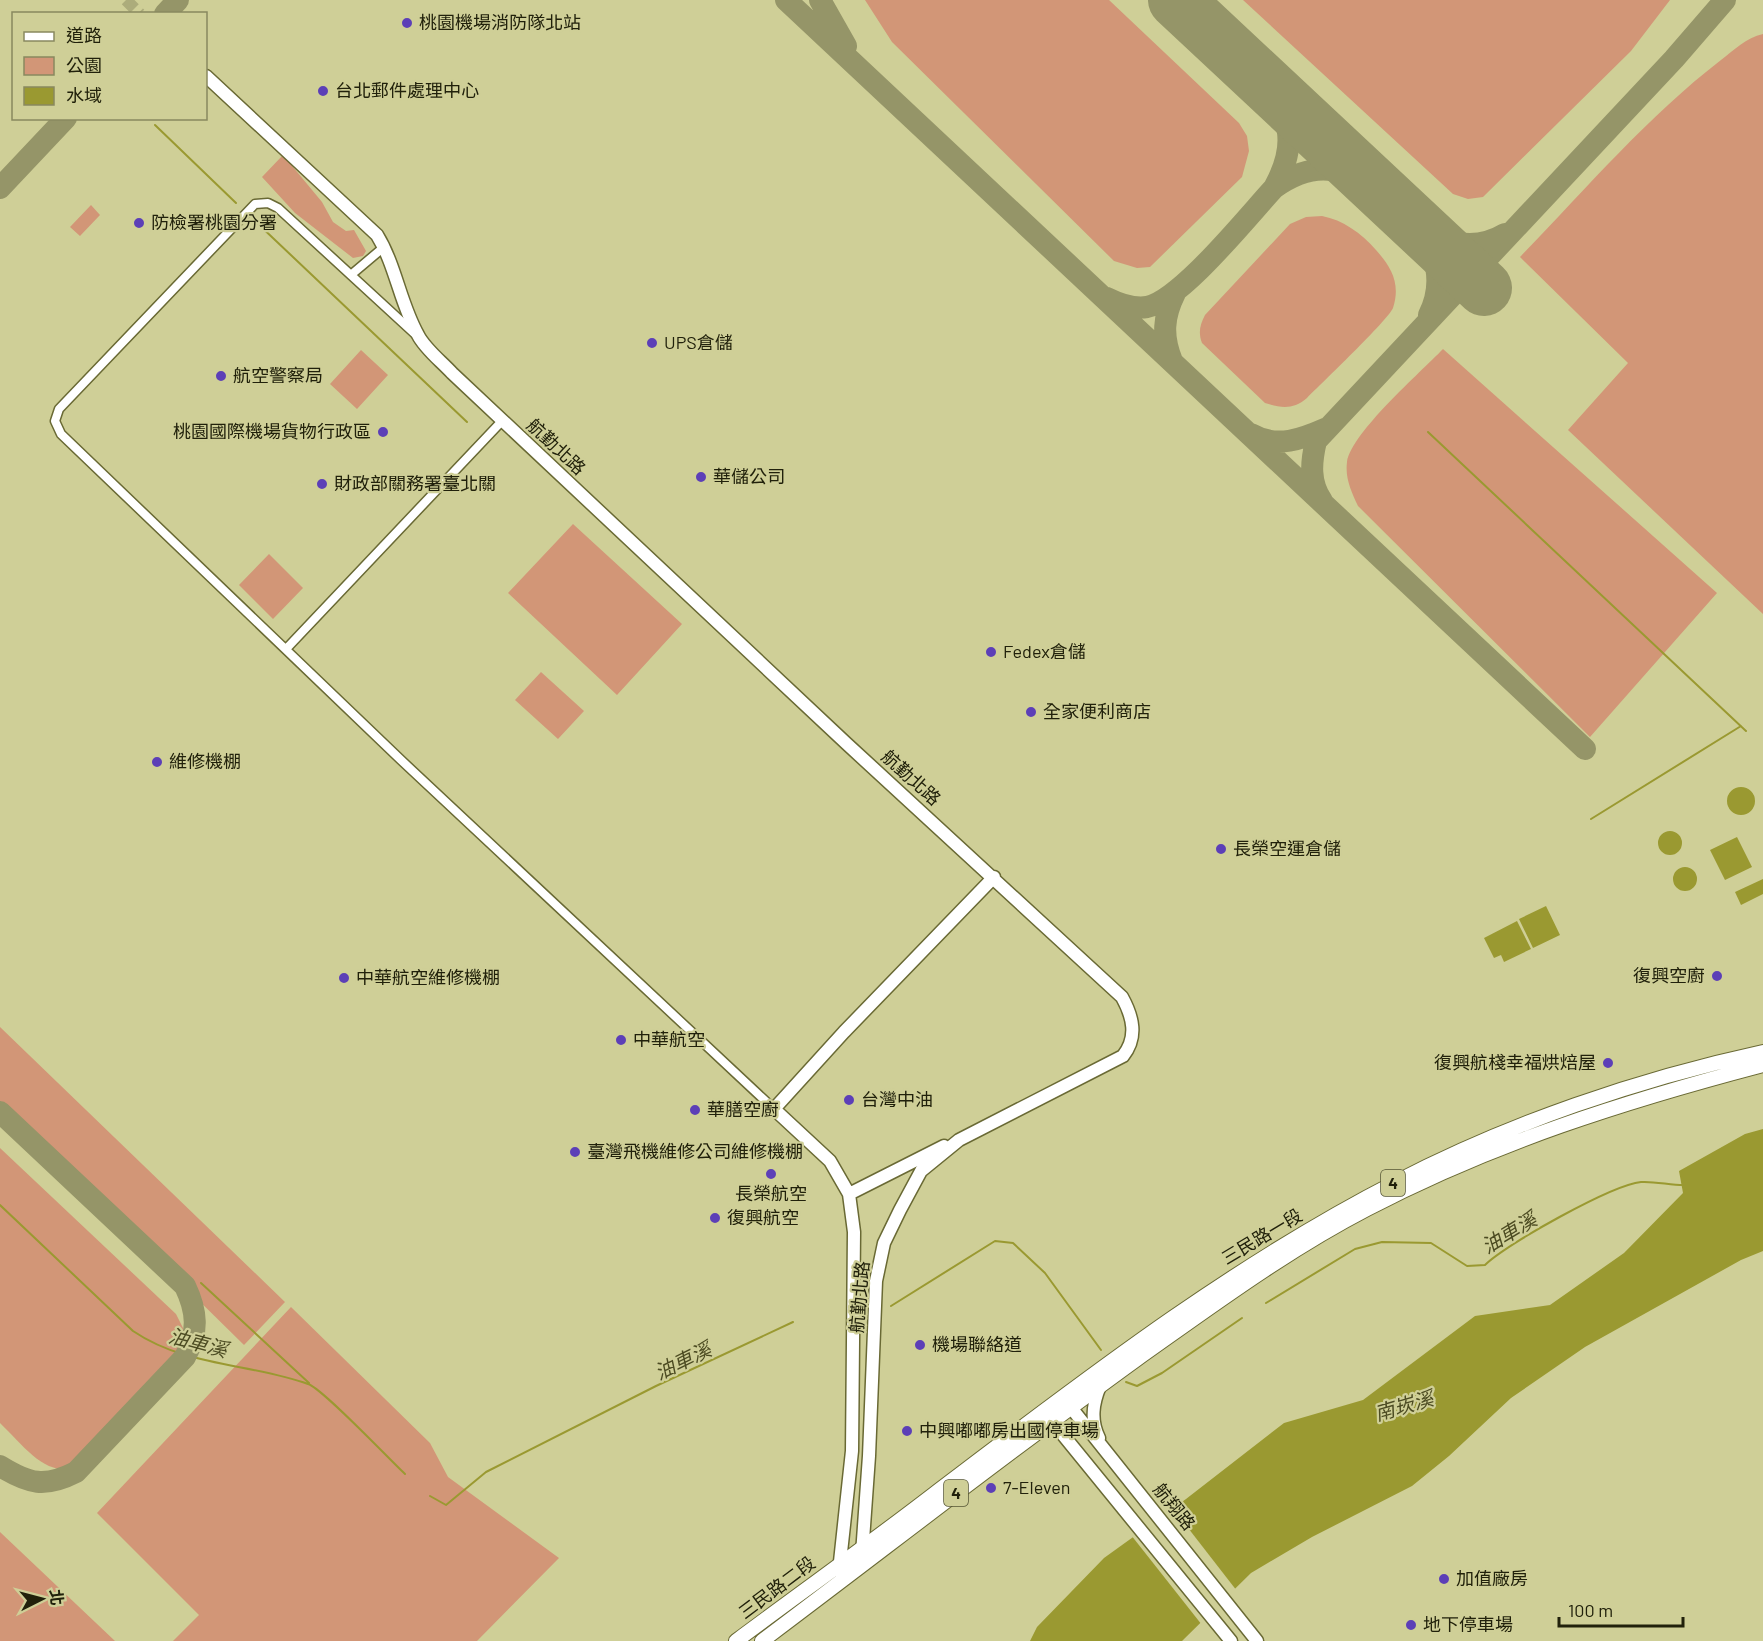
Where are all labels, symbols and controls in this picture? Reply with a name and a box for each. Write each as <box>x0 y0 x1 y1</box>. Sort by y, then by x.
place label: 桃園機場消防隊北站 <box>419 11 581 33</box>
legend <box>12 12 207 120</box>
marker: 桃園機場消防隊北站 <box>400 16 414 30</box>
text: 道路 <box>66 24 102 46</box>
text: 公園 <box>66 54 102 76</box>
place label: 台北郵件處理中心 <box>335 79 479 101</box>
text: 水域 <box>66 84 102 106</box>
marker: 台北郵件處理中心 <box>316 84 330 98</box>
place label: 防檢署桃園分署 <box>151 211 277 233</box>
marker: 防檢署桃園分署 <box>132 216 146 230</box>
place label: UPS倉儲 <box>664 331 733 353</box>
marker: UPS倉儲 <box>645 336 659 350</box>
place label: 航空警察局 <box>233 364 323 386</box>
marker: 航空警察局 <box>214 369 228 383</box>
street label: 航勤北路 <box>523 414 591 479</box>
place label: 桃園國際機場貨物行政區 <box>173 420 371 442</box>
marker: 桃園國際機場貨物行政區 <box>376 425 390 439</box>
place label: 華儲公司 <box>713 465 785 487</box>
marker: 華儲公司 <box>694 470 708 484</box>
place label: 財政部關務署臺北關 <box>334 472 496 494</box>
marker: 財政部關務署臺北關 <box>315 477 329 491</box>
place label: Fedex倉儲 <box>1003 640 1086 662</box>
marker: Fedex倉儲 <box>984 645 998 659</box>
place label: 全家便利商店 <box>1043 700 1151 722</box>
marker: 全家便利商店 <box>1024 705 1038 719</box>
street label: 航勤北路 <box>878 745 946 810</box>
place label: 維修機棚 <box>169 750 241 772</box>
marker: 維修機棚 <box>150 755 164 769</box>
place label: 長榮空運倉儲 <box>1233 837 1341 859</box>
marker: 長榮空運倉儲 <box>1214 842 1228 856</box>
place label: 復興空廚 <box>1633 964 1705 986</box>
place label: 中華航空維修機棚 <box>356 966 500 988</box>
marker: 復興空廚 <box>1710 969 1724 983</box>
marker: 中華航空維修機棚 <box>337 971 351 985</box>
place label: 中華航空 <box>633 1028 705 1050</box>
marker: 中華航空 <box>614 1033 628 1047</box>
place label: 復興航棧幸福烘焙屋 <box>1434 1051 1596 1073</box>
marker: 復興航棧幸福烘焙屋 <box>1601 1056 1615 1070</box>
place label: 台灣中油 <box>861 1088 933 1110</box>
marker: 台灣中油 <box>842 1093 856 1107</box>
place label: 華膳空廚 <box>707 1098 779 1120</box>
marker: 華膳空廚 <box>688 1103 702 1117</box>
place label: 臺灣飛機維修公司維修機棚 <box>587 1140 803 1162</box>
marker: 臺灣飛機維修公司維修機棚 <box>568 1145 582 1159</box>
marker: 長榮航空 <box>764 1167 778 1181</box>
road number: 4 <box>1381 1170 1405 1196</box>
place label: 長榮航空 <box>735 1182 807 1204</box>
street label: 三民路一段 <box>1217 1204 1306 1269</box>
water label: 油車溪 <box>1477 1205 1543 1258</box>
place label: 復興航空 <box>727 1206 799 1228</box>
marker: 復興航空 <box>708 1211 722 1225</box>
street label: 航勤北路 <box>845 1260 873 1334</box>
water label: 油車溪 <box>166 1323 233 1362</box>
place label: 機場聯絡道 <box>932 1333 1022 1355</box>
water label: 油車溪 <box>650 1335 717 1384</box>
marker: 機場聯絡道 <box>913 1338 927 1352</box>
water label: 南崁溪 <box>1372 1384 1439 1425</box>
place label: 中興嘟嘟房出國停車場 <box>919 1419 1099 1441</box>
marker: 中興嘟嘟房出國停車場 <box>900 1424 914 1438</box>
place label: 7-Eleven <box>1003 1476 1071 1498</box>
street label: 航翔路 <box>1149 1478 1200 1534</box>
road number: 4 <box>944 1480 968 1506</box>
marker: 7-Eleven <box>984 1481 998 1495</box>
street label: 三民路二段 <box>734 1551 819 1623</box>
place label: 加值廠房 <box>1456 1567 1528 1589</box>
north arrow <box>12 1569 72 1629</box>
marker: 加值廠房 <box>1437 1572 1451 1586</box>
text: 北 <box>47 1588 68 1606</box>
scale bar <box>1559 1590 1684 1628</box>
text: 100 m <box>1568 1599 1613 1621</box>
place label: 地下停車場 <box>1423 1613 1513 1635</box>
marker: 地下停車場 <box>1404 1618 1418 1632</box>

